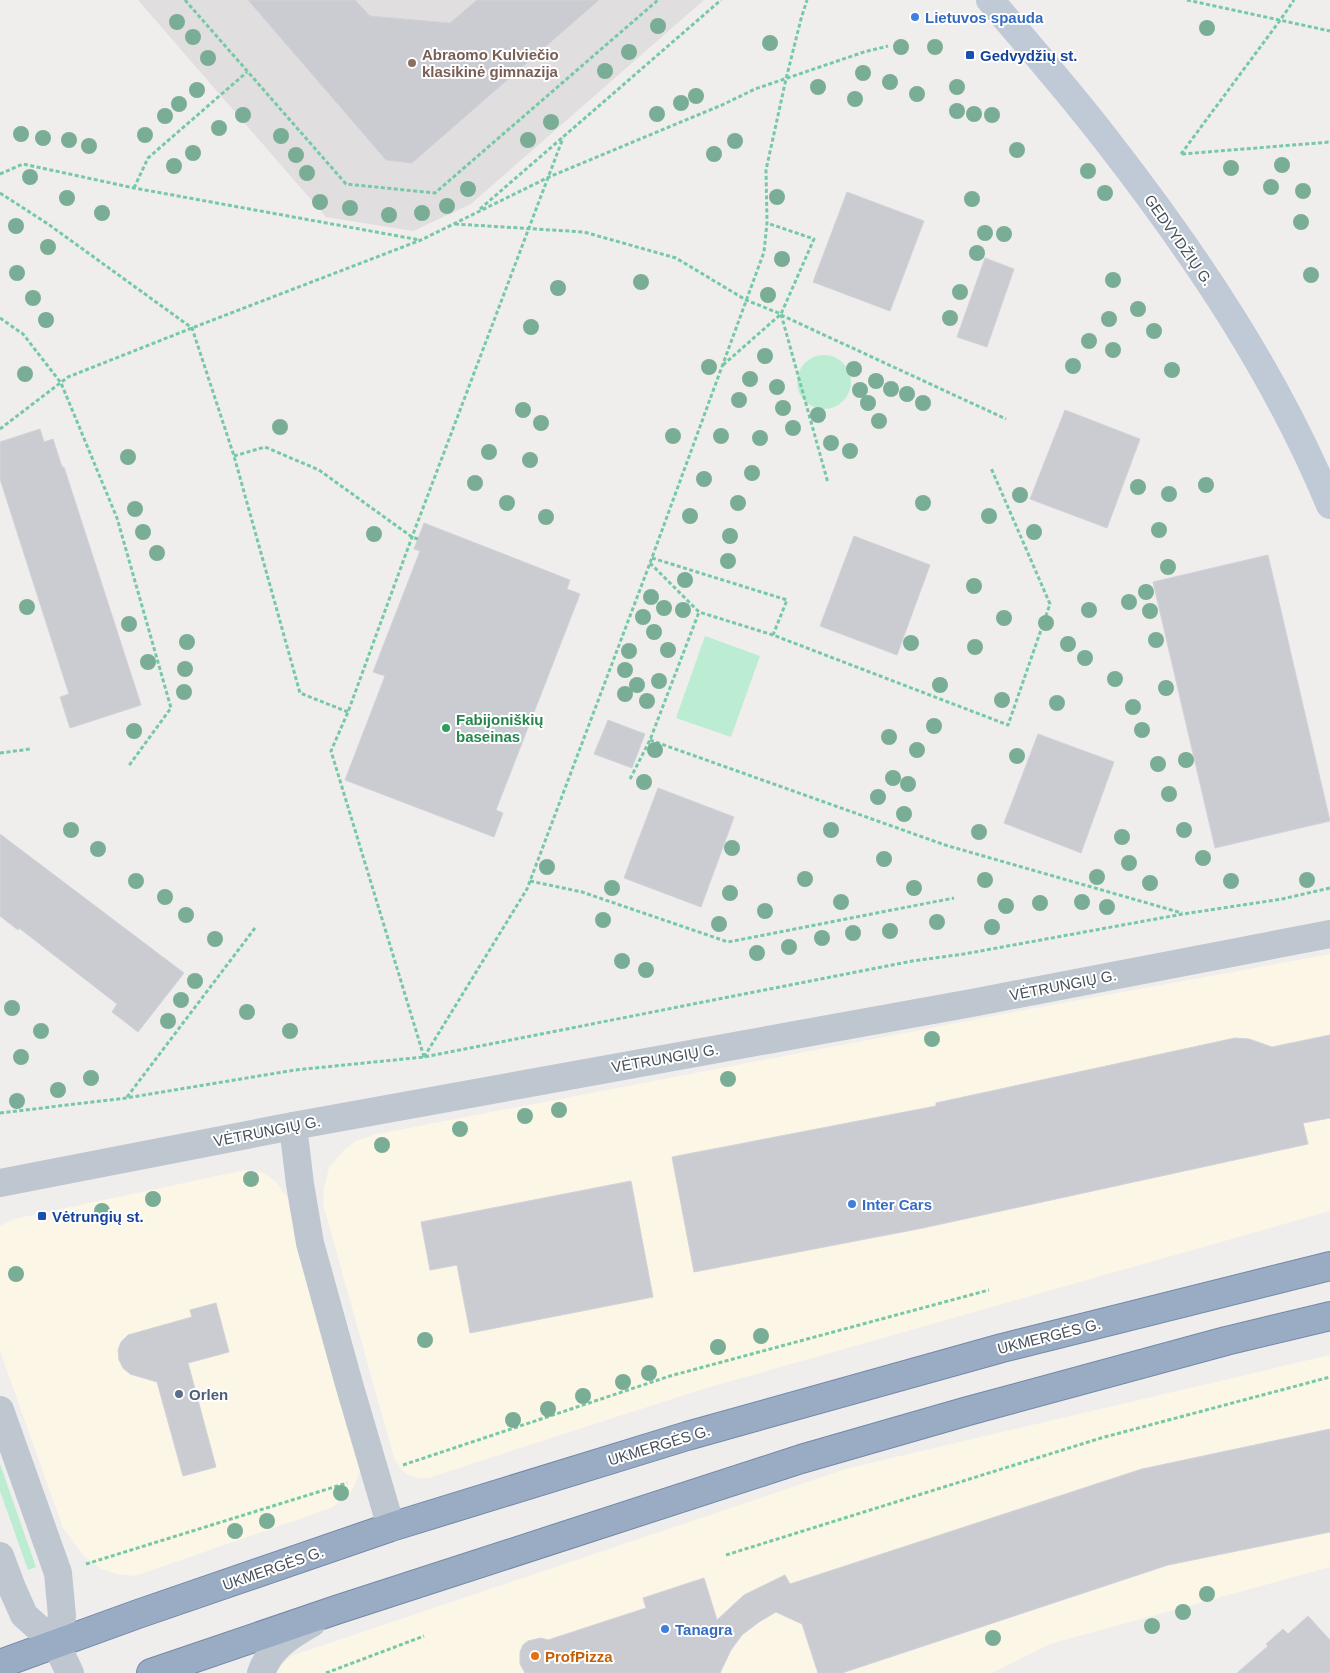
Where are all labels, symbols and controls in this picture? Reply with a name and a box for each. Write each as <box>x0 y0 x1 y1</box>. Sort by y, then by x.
place label: Lietuvos spauda <box>925 9 1044 26</box>
marker: Lietuvos spauda <box>909 11 921 23</box>
place label: Abraomo Kulviečio klasikinė gimnazija <box>422 46 559 80</box>
place label: Gedvydžių st. <box>980 47 1078 64</box>
marker: Gedvydžių st. <box>964 49 976 61</box>
marker: Abraomo Kulviečio klasikinė gimnazija <box>406 57 418 69</box>
street label: GEDVYDŽIŲ G. <box>1141 191 1217 289</box>
place label: Fabijoniškių baseinas <box>456 711 544 745</box>
marker: Fabijoniškių baseinas <box>440 722 452 734</box>
street label: VĖTRUNGIŲ G. <box>1008 966 1118 1004</box>
street label: VĖTRUNGIŲ G. <box>610 1040 720 1076</box>
street label: VĖTRUNGIŲ G. <box>212 1112 322 1150</box>
place label: Inter Cars <box>862 1196 932 1213</box>
marker: Inter Cars <box>846 1198 858 1210</box>
place label: Vėtrungių st. <box>52 1208 144 1225</box>
marker: Vėtrungių st. <box>36 1210 48 1222</box>
street label: UKMERGĖS G. <box>996 1315 1102 1357</box>
place label: Orlen <box>189 1386 228 1403</box>
marker: Orlen <box>173 1388 185 1400</box>
street label: UKMERGĖS G. <box>606 1421 712 1469</box>
street label: UKMERGĖS G. <box>220 1543 326 1593</box>
place label: Tanagra <box>675 1621 733 1638</box>
marker: Tanagra <box>659 1623 671 1635</box>
place label: ProfPizza <box>545 1648 613 1665</box>
marker: ProfPizza <box>529 1650 541 1662</box>

